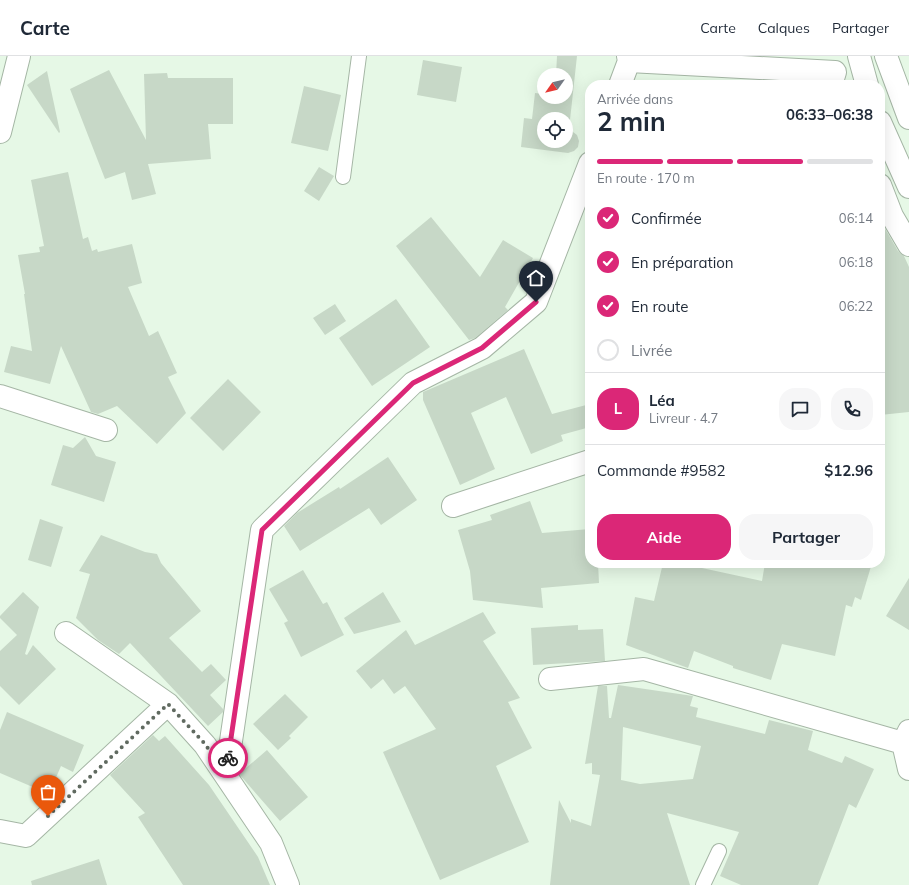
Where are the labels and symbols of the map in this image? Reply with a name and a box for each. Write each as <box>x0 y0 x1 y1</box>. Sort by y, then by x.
north arrow <box>537 68 573 104</box>
pin <box>519 261 553 302</box>
courier <box>208 738 248 778</box>
pin <box>31 775 65 816</box>

